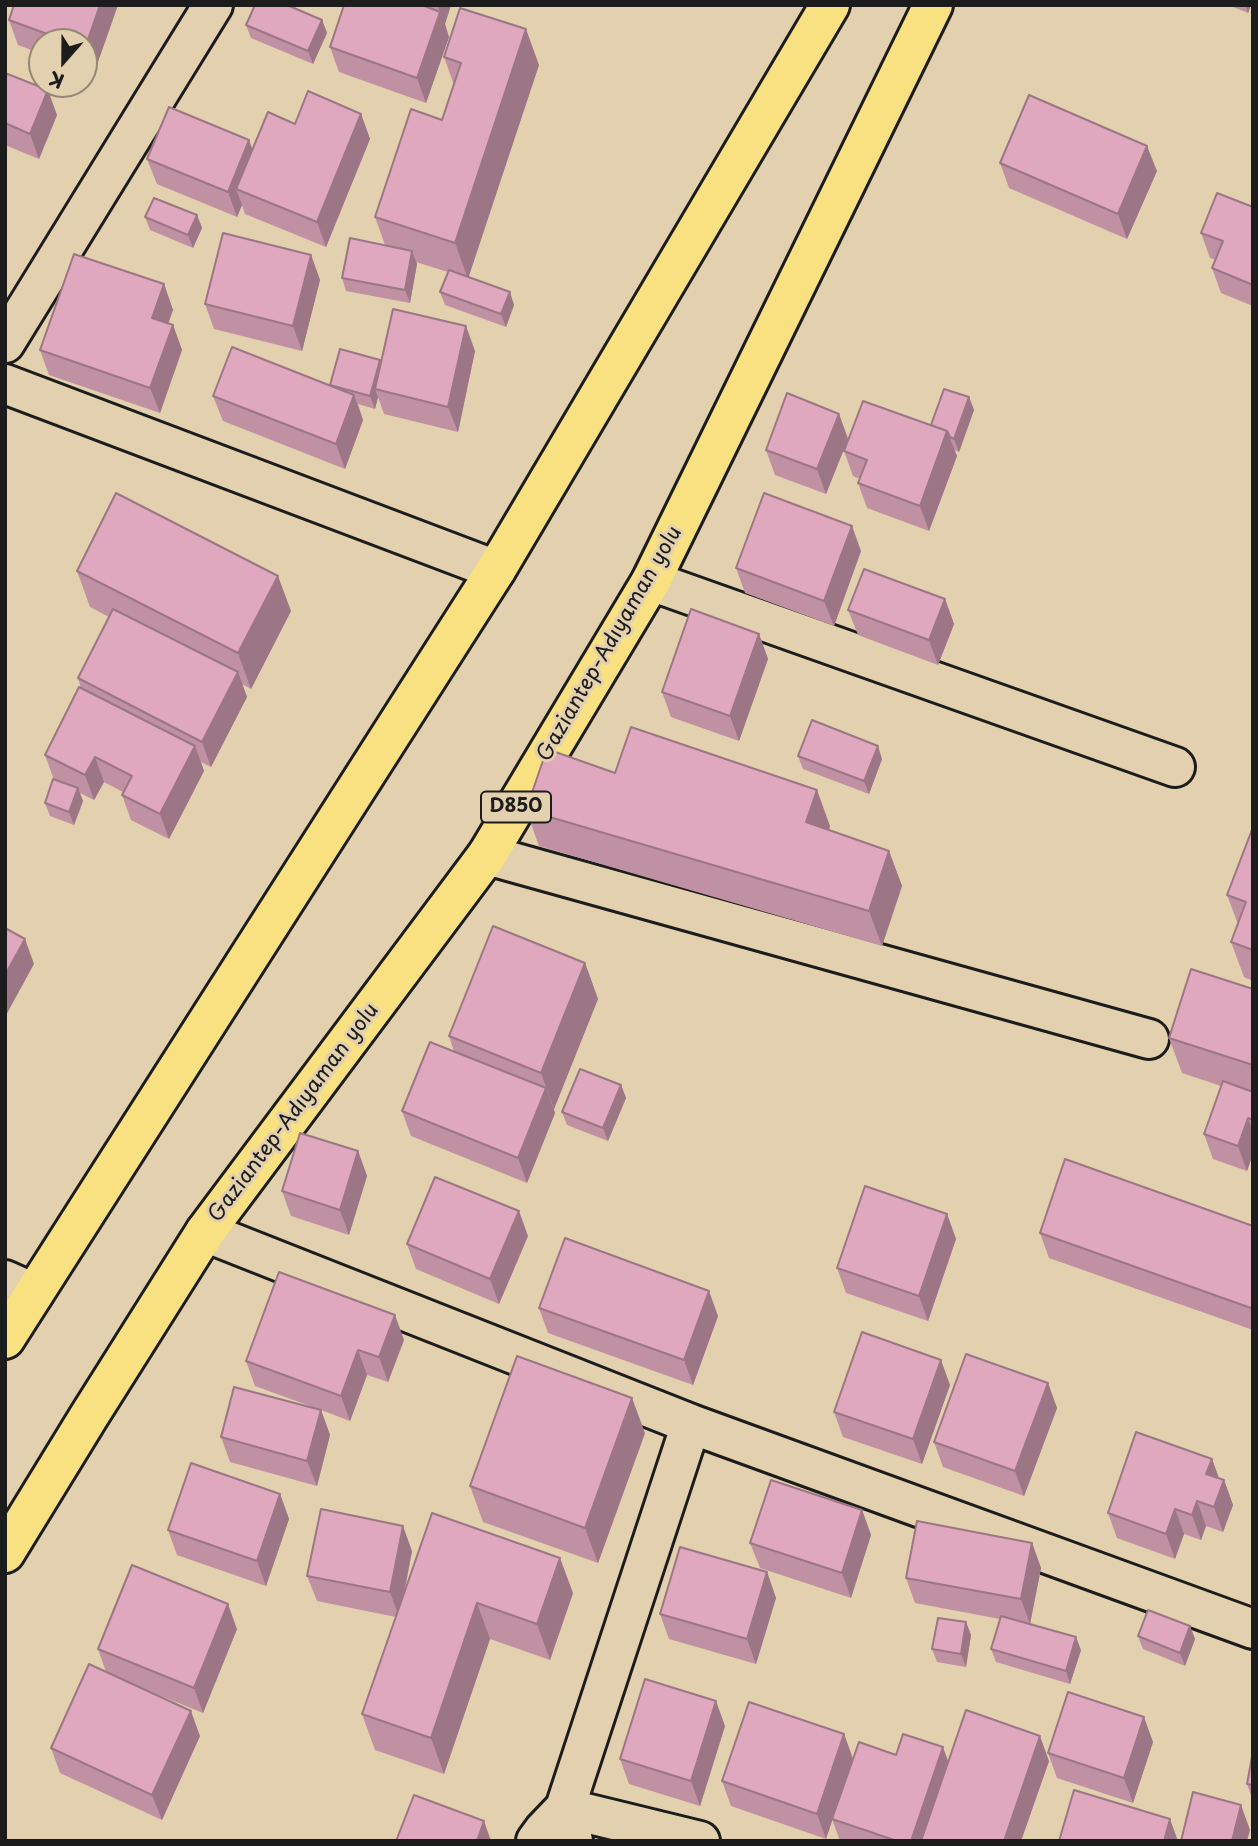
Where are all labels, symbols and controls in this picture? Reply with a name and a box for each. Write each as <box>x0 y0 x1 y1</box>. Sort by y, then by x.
north arrow <box>28 28 98 98</box>
text: K <box>45 65 68 96</box>
street label: Gaziantep-Adıyaman yolu <box>532 522 688 766</box>
road number: D850 <box>481 792 551 822</box>
street label: Gaziantep-Adıyaman yolu <box>204 999 384 1227</box>

